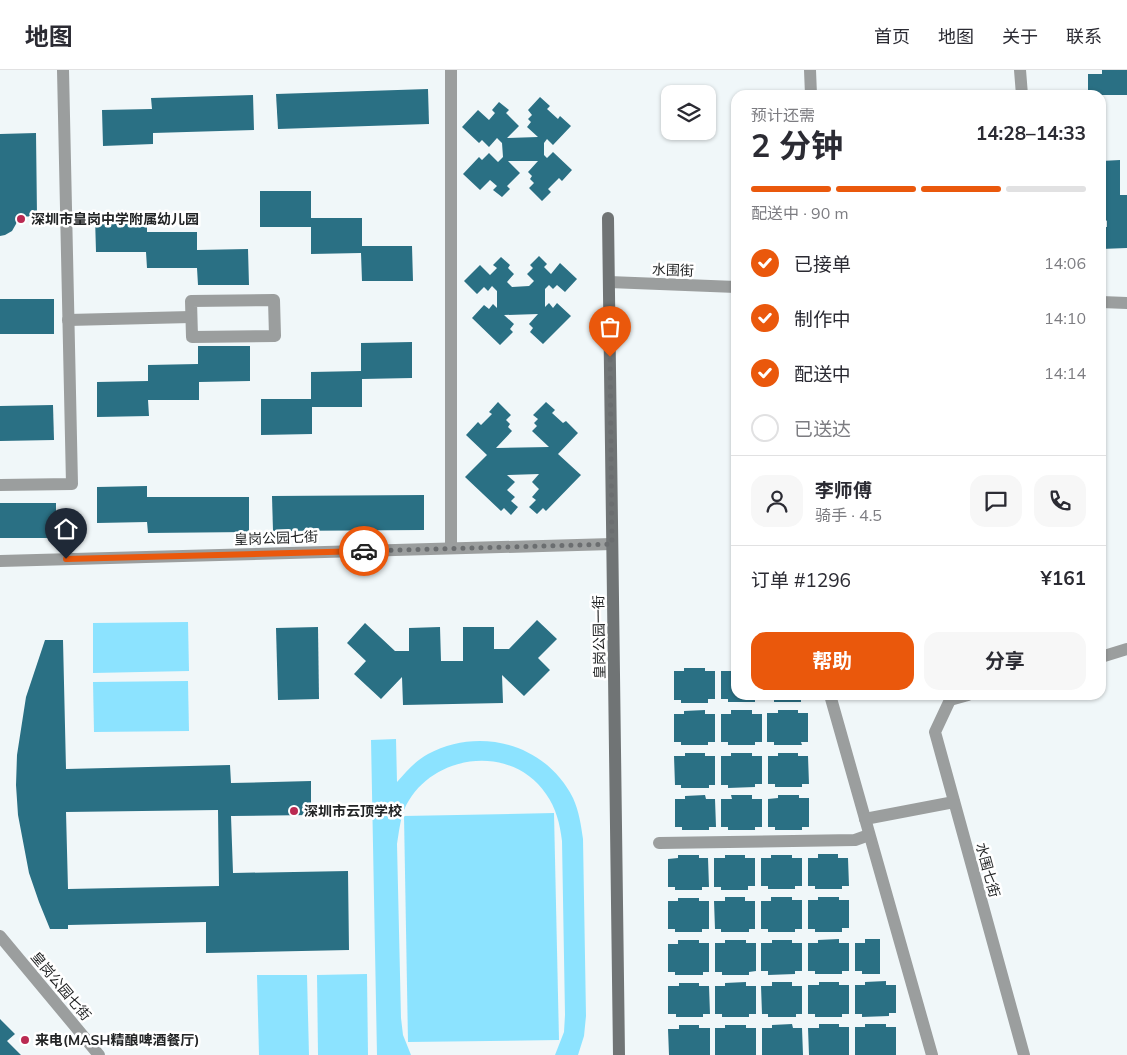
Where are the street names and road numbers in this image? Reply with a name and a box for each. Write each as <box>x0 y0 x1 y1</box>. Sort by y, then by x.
street label: 水围街 <box>652 260 694 280</box>
street label: 皇岗公园七街 <box>234 528 318 548</box>
street label: 皇岗公园一街 <box>589 595 609 679</box>
street label: 水围七街 <box>972 841 1004 899</box>
street label: 皇岗公园七街 <box>27 948 95 1024</box>

